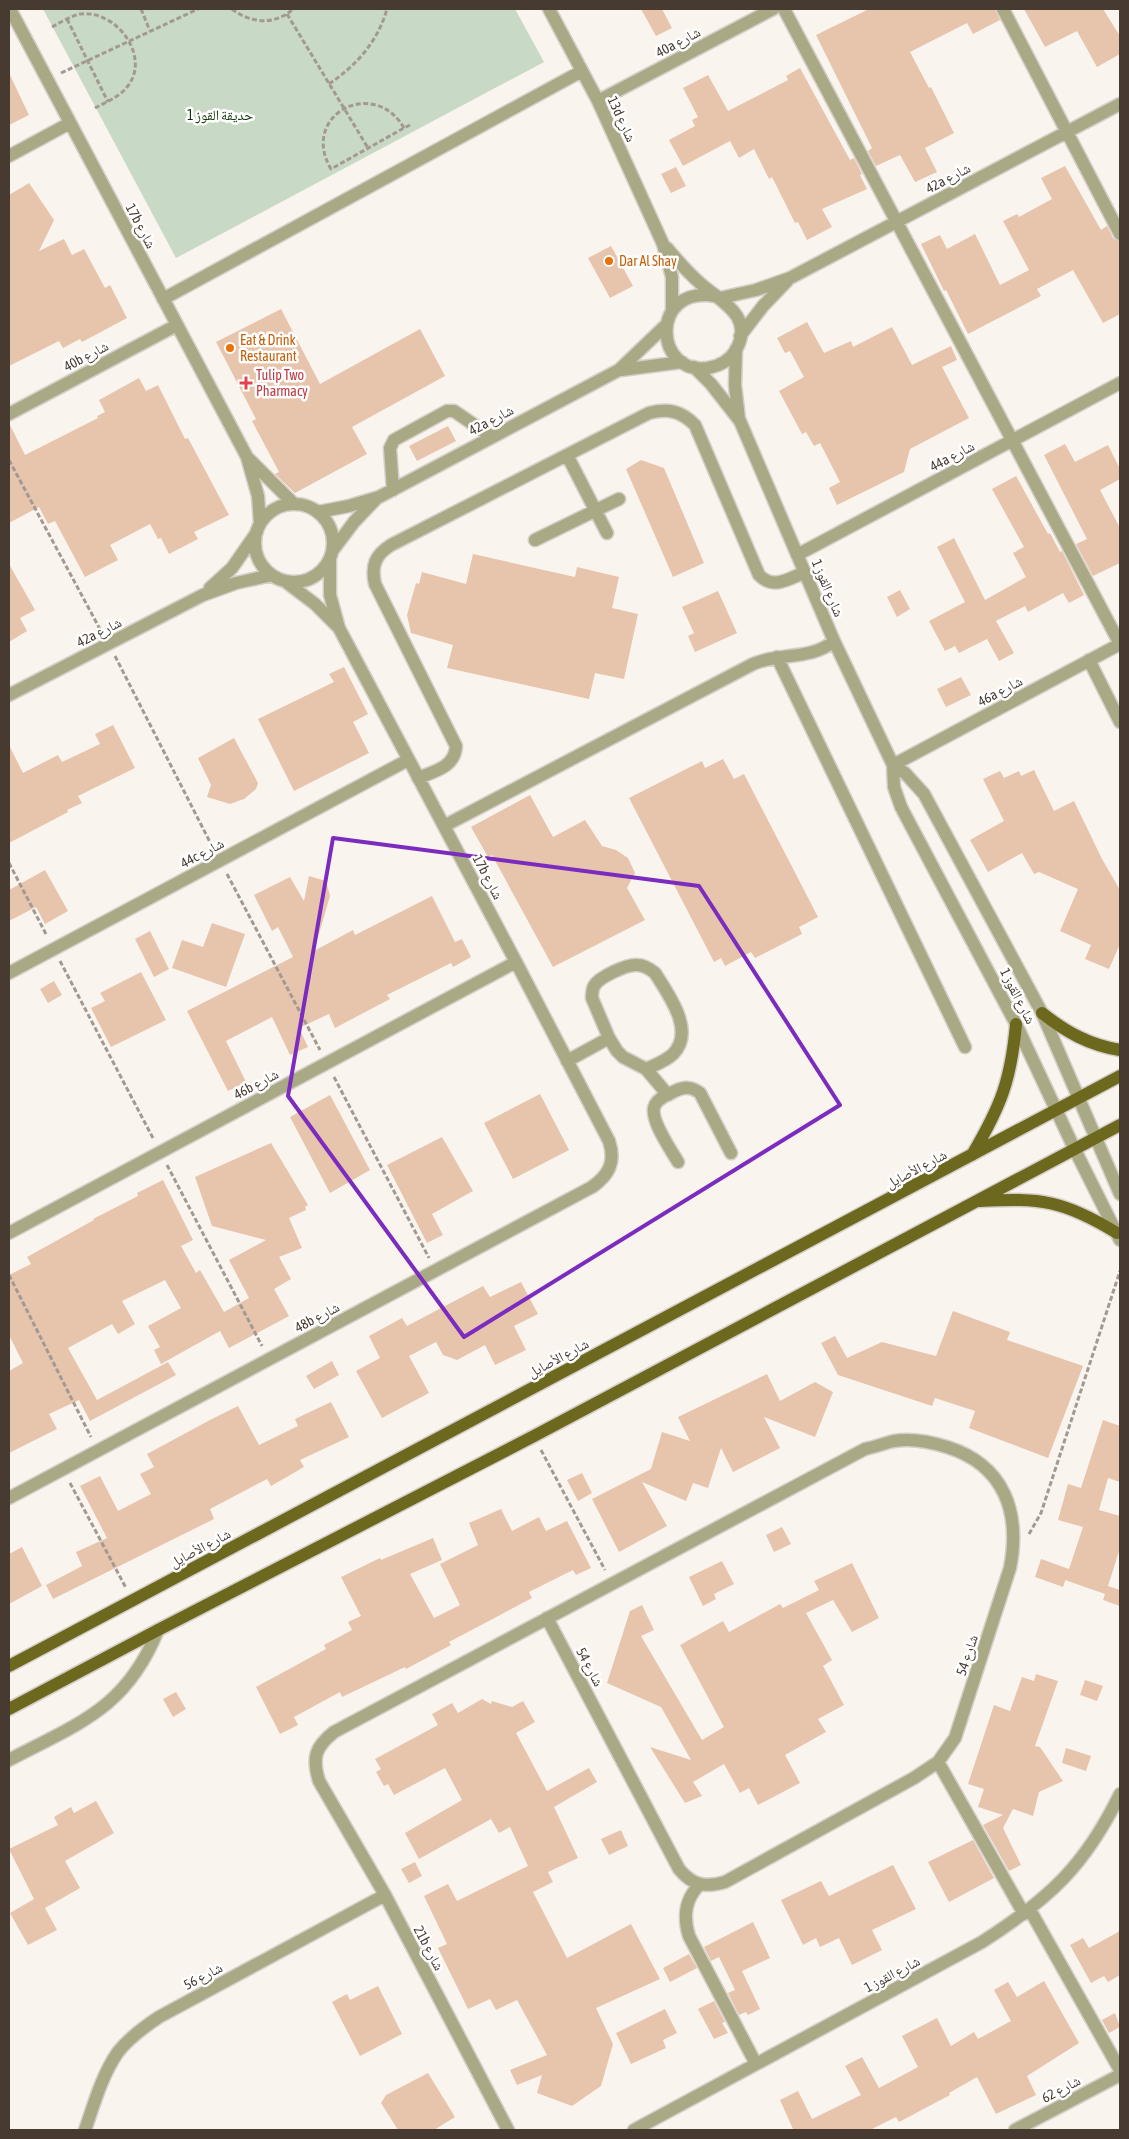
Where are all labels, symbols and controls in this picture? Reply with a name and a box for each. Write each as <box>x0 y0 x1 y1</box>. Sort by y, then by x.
street label: 40a شارع <box>653 24 704 62</box>
street label: 13d شارع <box>603 94 639 145</box>
park label: حديقة القوز 1 <box>187 107 253 124</box>
street label: 42a شارع <box>923 160 974 198</box>
street label: 17b شارع <box>121 201 159 252</box>
place label: Dar Al Shay <box>619 253 677 269</box>
marker: Dar Al Shay <box>603 255 615 267</box>
place label: Eat & Drink Restaurant <box>240 332 297 364</box>
street label: 40b شارع <box>61 338 112 376</box>
marker: Eat & Drink Restaurant <box>224 342 236 354</box>
place label: Tulip Two Pharmacy <box>256 367 308 399</box>
marker: Tulip Two Pharmacy <box>240 377 252 389</box>
street label: 42a شارع <box>466 402 517 440</box>
street label: 44a شارع <box>927 438 978 476</box>
street label: شارع القوز 1 <box>807 557 847 620</box>
street label: 42a شارع <box>74 614 125 652</box>
street label: 46a شارع <box>975 673 1026 711</box>
street label: 44c شارع <box>178 835 227 873</box>
street label: 17b شارع <box>468 852 506 903</box>
street label: شارع القوز 1 <box>995 965 1039 1028</box>
street label: 46b شارع <box>231 1066 282 1104</box>
street label: شارع الأصايل <box>883 1146 950 1193</box>
street label: 48b شارع <box>292 1299 343 1337</box>
street label: شارع الأصايل <box>525 1335 592 1382</box>
street label: شارع الأصايل <box>167 1525 234 1572</box>
street label: شارع 54 <box>953 1633 983 1678</box>
street label: شارع 54 <box>571 1645 607 1690</box>
street label: 21b شارع <box>409 1923 447 1974</box>
street label: شارع القوز 1 <box>861 1953 924 1997</box>
street label: شارع 56 <box>181 1959 226 1995</box>
street label: شارع 62 <box>1039 2072 1084 2108</box>

